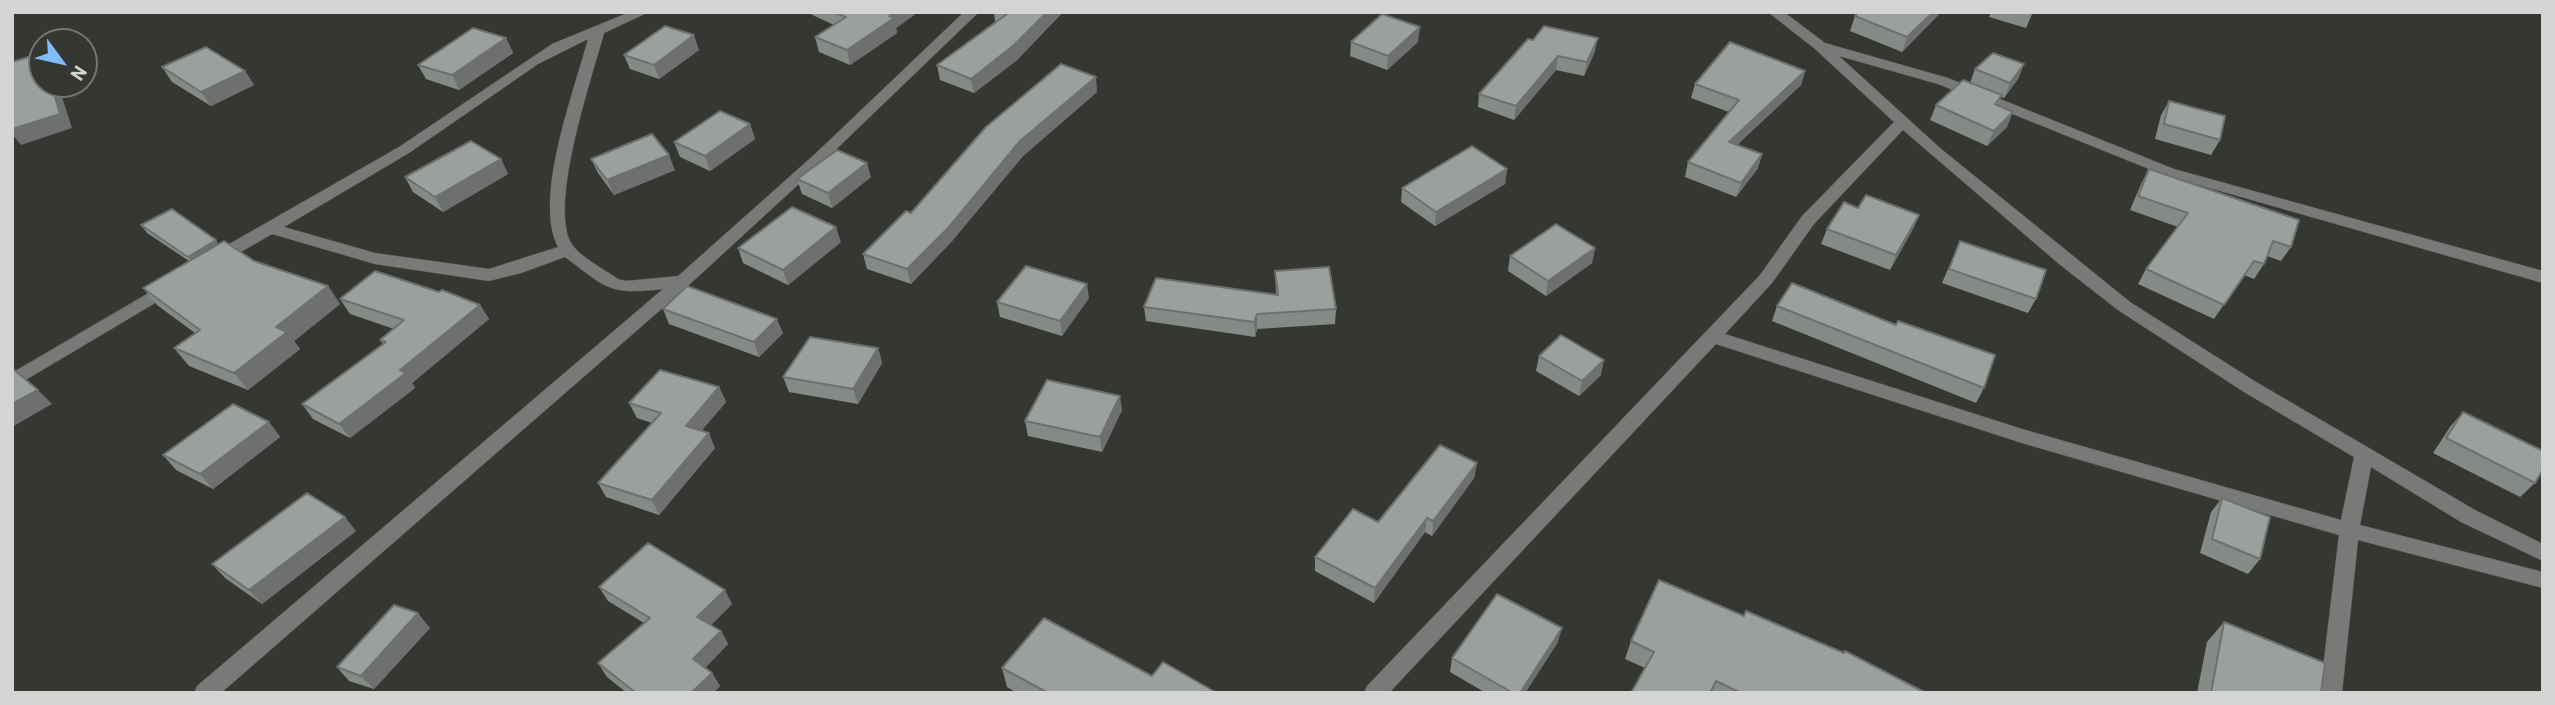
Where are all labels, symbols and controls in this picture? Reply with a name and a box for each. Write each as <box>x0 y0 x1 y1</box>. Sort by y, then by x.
north arrow <box>28 28 98 98</box>
text: N <box>66 62 92 85</box>

